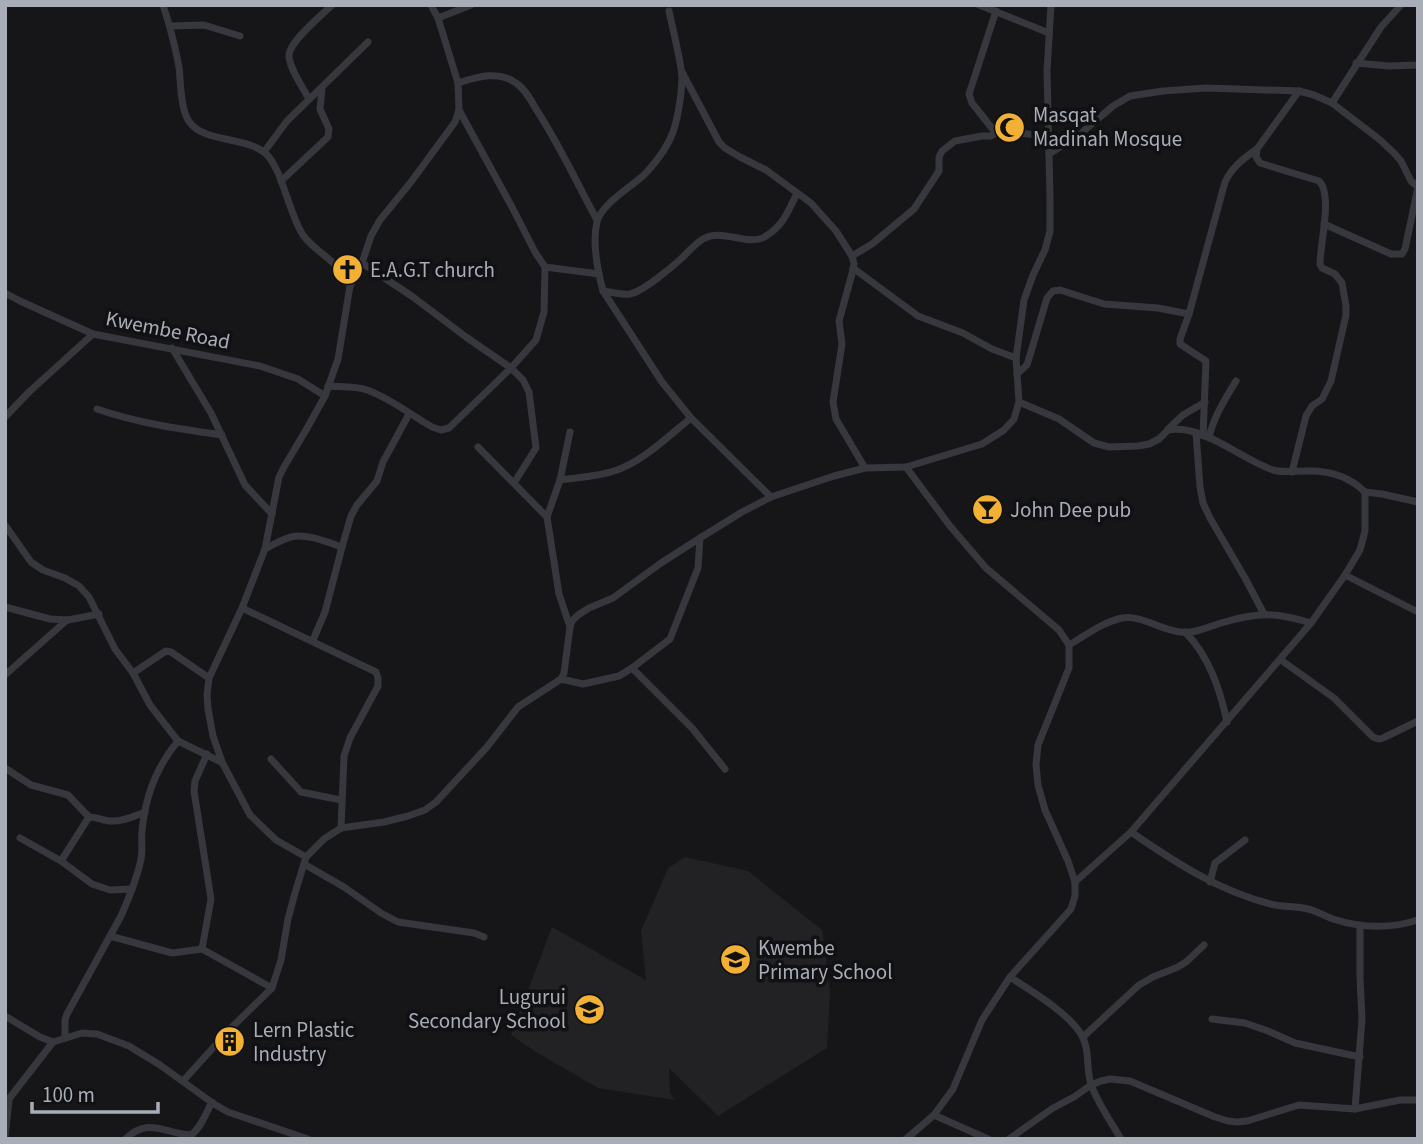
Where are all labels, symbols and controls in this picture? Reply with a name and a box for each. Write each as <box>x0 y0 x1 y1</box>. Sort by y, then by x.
place label: Masqat Madinah Mosque <box>1033 100 1182 154</box>
mosque icon: Masqat Madinah Mosque <box>993 110 1027 144</box>
church icon: E.A.G.T church <box>330 253 364 287</box>
place label: E.A.G.T church <box>370 255 495 285</box>
street label: Kwembe Road <box>103 303 233 357</box>
bar icon: John Dee pub <box>970 493 1004 527</box>
place label: John Dee pub <box>1010 495 1131 525</box>
place label: Kwembe Primary School <box>758 933 893 987</box>
school or university icon: Kwembe Primary School <box>718 943 752 977</box>
place label: Lugurui Secondary School <box>408 982 566 1036</box>
school or university icon: Lugurui Secondary School <box>572 992 606 1026</box>
place label: Lern Plastic Industry <box>253 1015 355 1069</box>
building icon: Lern Plastic Industry <box>213 1025 247 1059</box>
scale bar <box>32 1070 158 1114</box>
text: 100 m <box>42 1080 95 1110</box>

